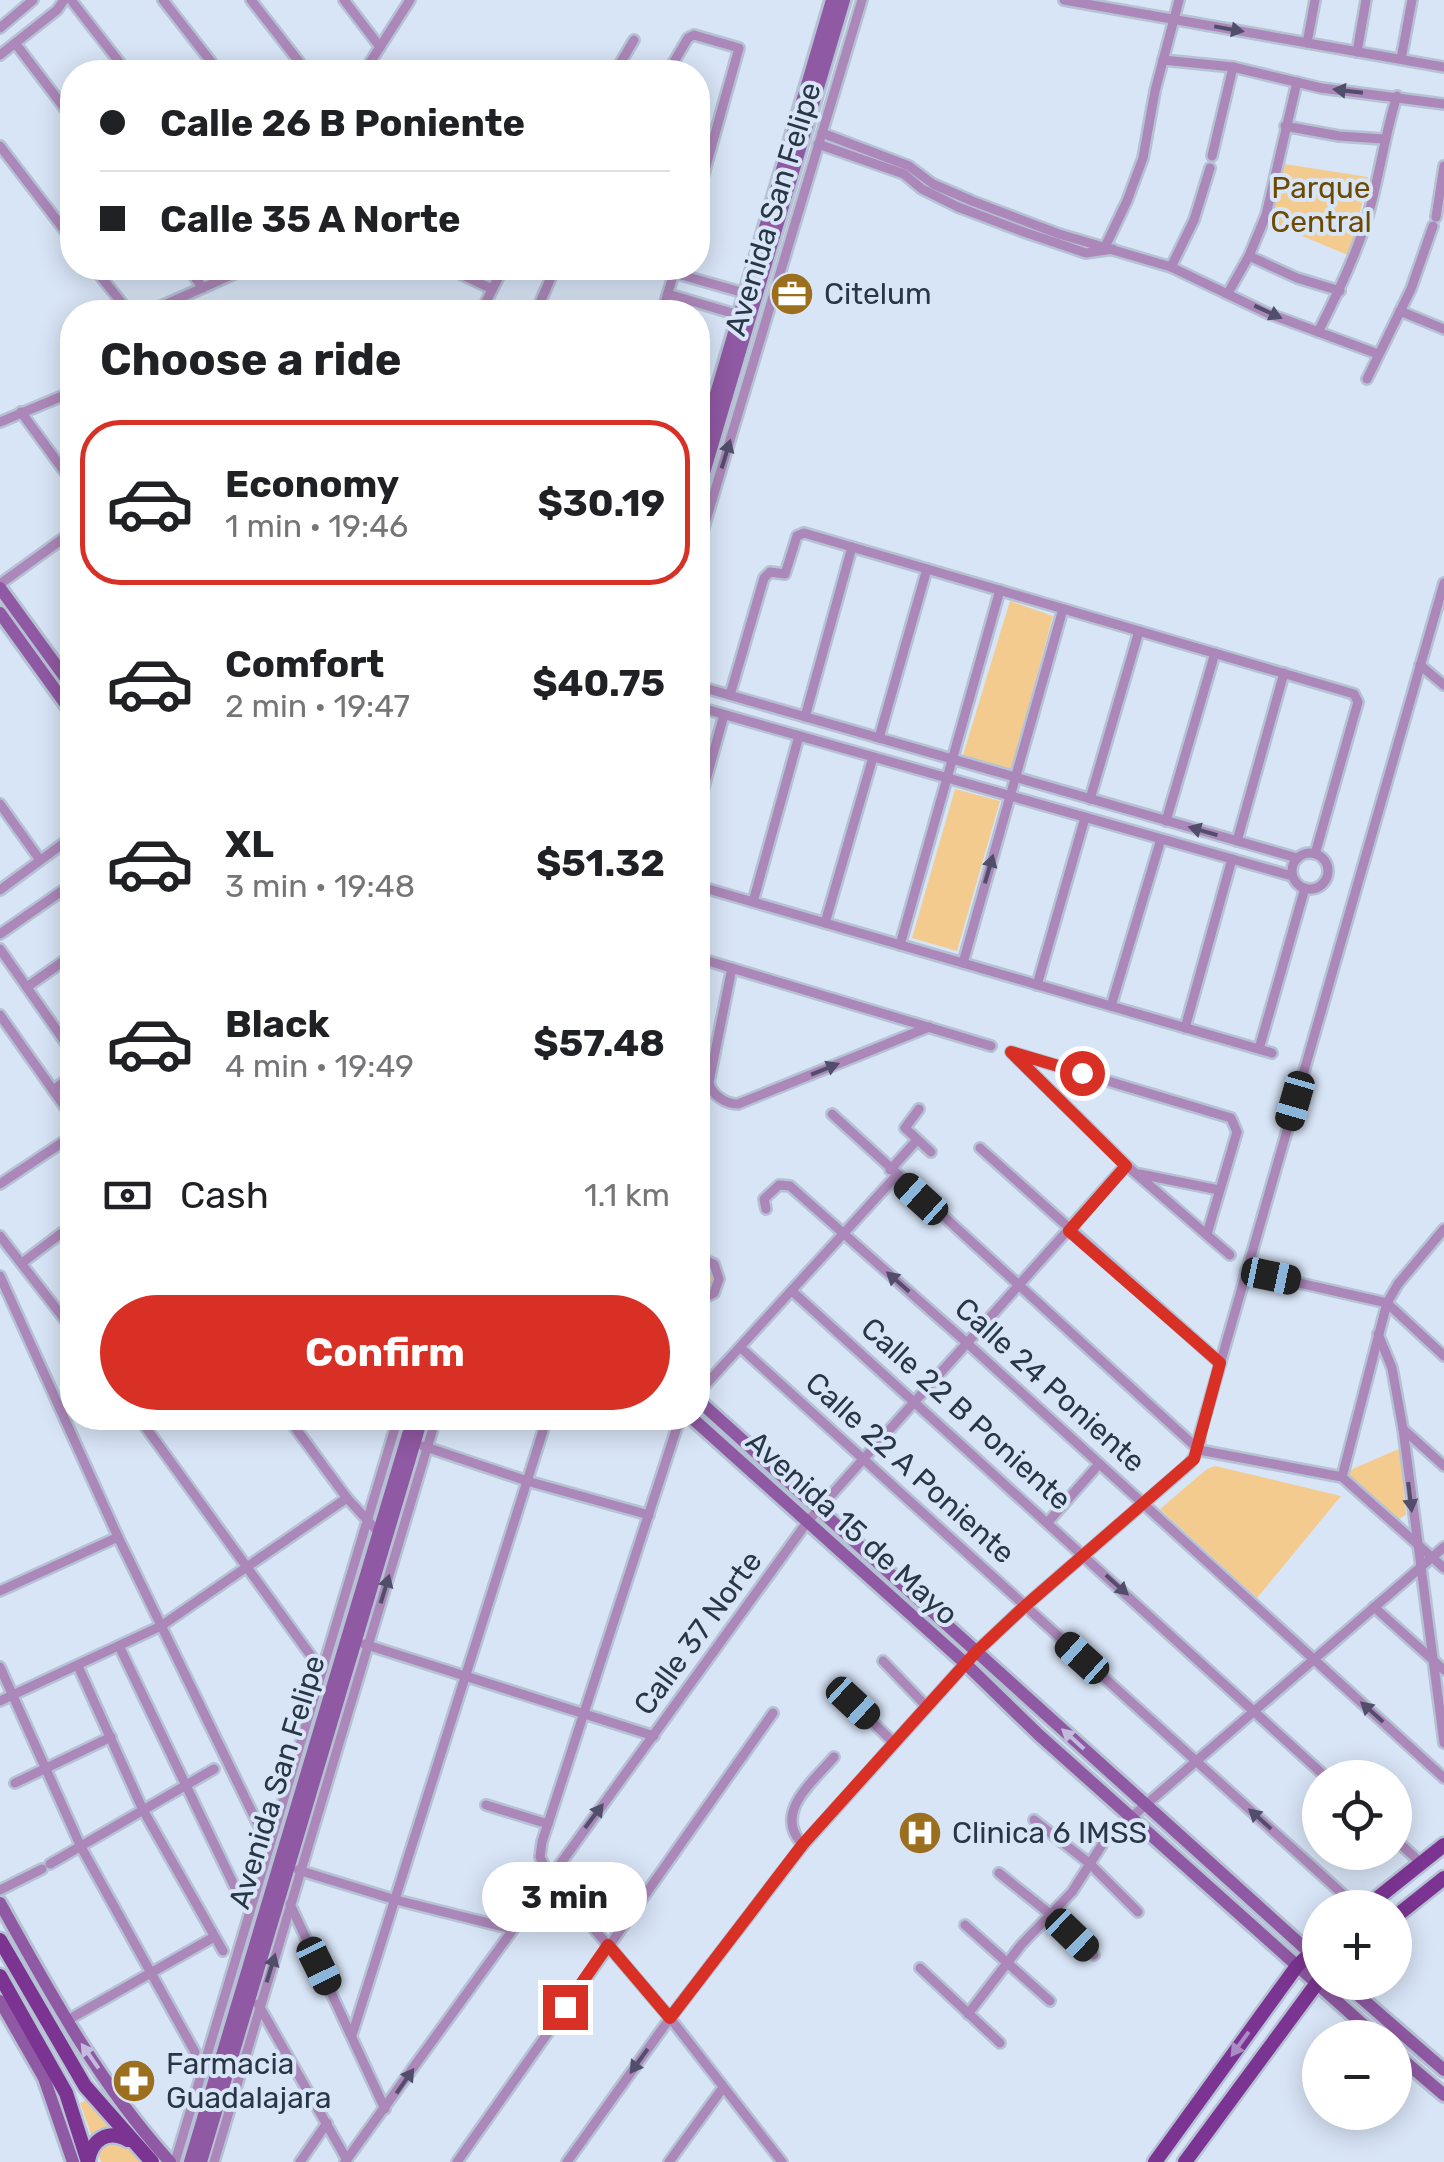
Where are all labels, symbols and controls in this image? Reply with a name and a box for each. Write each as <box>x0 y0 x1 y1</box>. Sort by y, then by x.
one-way arrow <box>1214 22 1245 37</box>
street label: Avenida San Felipe <box>717 78 829 340</box>
one-way arrow <box>1331 83 1363 99</box>
text: Calle 26 B Poniente <box>160 100 525 146</box>
park label: Parque Central <box>1270 170 1372 240</box>
text: Calle 35 A Norte <box>160 196 461 242</box>
office icon: Citelum <box>769 271 815 317</box>
place label: Citelum <box>824 276 932 312</box>
one-way arrow <box>1253 304 1283 320</box>
text: Choose a ride <box>100 333 402 386</box>
one-way arrow <box>719 439 734 469</box>
icon: car <box>105 458 195 548</box>
text: Economy <box>225 461 399 507</box>
text: $30.19 <box>537 480 665 526</box>
text: 1 min · 19:46 <box>225 507 408 545</box>
icon: car <box>105 638 195 728</box>
text: Comfort <box>225 641 384 687</box>
text: $40.75 <box>532 660 665 706</box>
text: 2 min · 19:47 <box>225 687 410 725</box>
icon: car <box>105 818 195 908</box>
text: XL <box>225 821 274 867</box>
one-way arrow <box>1187 823 1218 838</box>
text: $51.32 <box>536 840 665 886</box>
one-way arrow <box>982 854 998 885</box>
text: 3 min · 19:48 <box>225 867 415 905</box>
icon: car <box>105 998 195 1088</box>
text: Black <box>225 1001 330 1047</box>
text: $57.48 <box>533 1020 665 1066</box>
text: 4 min · 19:49 <box>225 1047 414 1085</box>
route start <box>1060 1051 1105 1096</box>
one-way arrow <box>810 1061 840 1077</box>
car <box>1272 1068 1318 1134</box>
icon: cash <box>100 1168 155 1223</box>
car <box>889 1168 953 1230</box>
text: Cash <box>180 1172 269 1218</box>
text: 1.1 km <box>584 1176 670 1214</box>
car <box>1239 1255 1303 1297</box>
one-way arrow <box>886 1271 911 1293</box>
street label: Calle 24 Poniente <box>947 1290 1153 1480</box>
button: Confirm <box>100 1295 670 1410</box>
street label: Calle 22 B Poniente <box>854 1310 1078 1518</box>
street label: Calle 22 A Poniente <box>798 1365 1022 1571</box>
street label: Avenida 15 de Mayo <box>739 1423 965 1633</box>
one-way arrow <box>1402 1482 1418 1514</box>
street label: Calle 37 Norte <box>626 1544 770 1722</box>
one-way arrow <box>1104 1573 1129 1595</box>
one-way arrow <box>378 1574 393 1604</box>
car <box>1050 1627 1114 1689</box>
street label: Avenida San Felipe <box>221 1651 333 1913</box>
car <box>821 1672 885 1734</box>
one-way arrow <box>1360 1701 1384 1724</box>
one-way arrow <box>1061 1728 1085 1751</box>
map controls <box>1302 1760 1412 2130</box>
button: locate <box>1302 1760 1412 1870</box>
one-way arrow <box>583 1803 603 1829</box>
one-way arrow <box>1248 1808 1273 1830</box>
hospital icon: Clinica 6 IMSS <box>897 1810 943 1856</box>
place label: Clinica 6 IMSS <box>952 1815 1147 1851</box>
callout: 3 min <box>482 1862 648 1932</box>
text: 3 min <box>521 1878 608 1916</box>
button: + <box>1302 1890 1412 2000</box>
car <box>1040 1903 1104 1967</box>
car <box>292 1932 346 2000</box>
one-way arrow <box>264 1952 279 1982</box>
route end <box>543 1985 588 2030</box>
button: − <box>1302 2020 1412 2130</box>
one-way arrow <box>1230 2031 1250 2057</box>
one-way arrow <box>81 2043 100 2070</box>
place label: Farmacia Guadalajara <box>166 2046 332 2116</box>
one-way arrow <box>630 2048 649 2074</box>
pharmacy icon: Farmacia Guadalajara <box>111 2058 157 2104</box>
one-way arrow <box>395 2067 414 2094</box>

